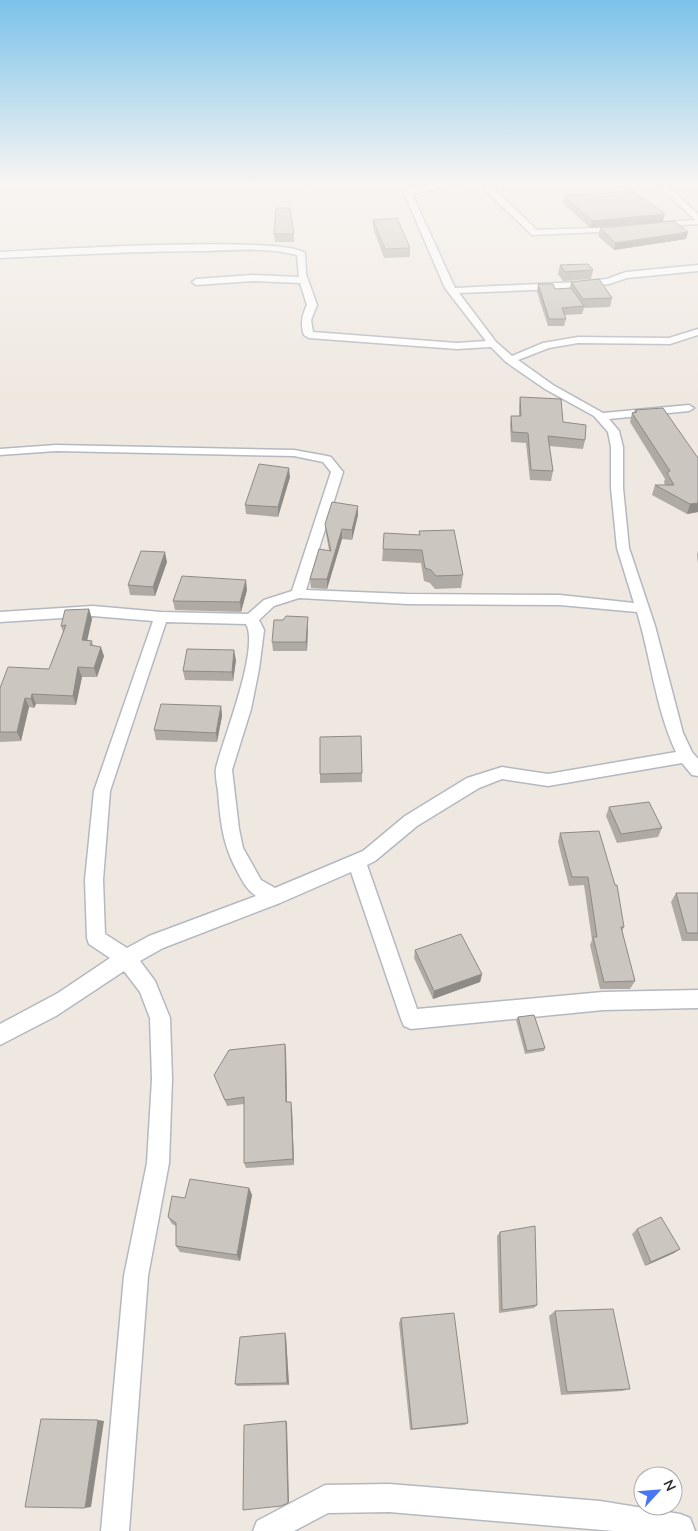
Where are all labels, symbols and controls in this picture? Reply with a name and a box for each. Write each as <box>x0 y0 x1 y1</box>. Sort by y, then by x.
north arrow <box>633 1466 683 1516</box>
text: N <box>659 1477 680 1494</box>

